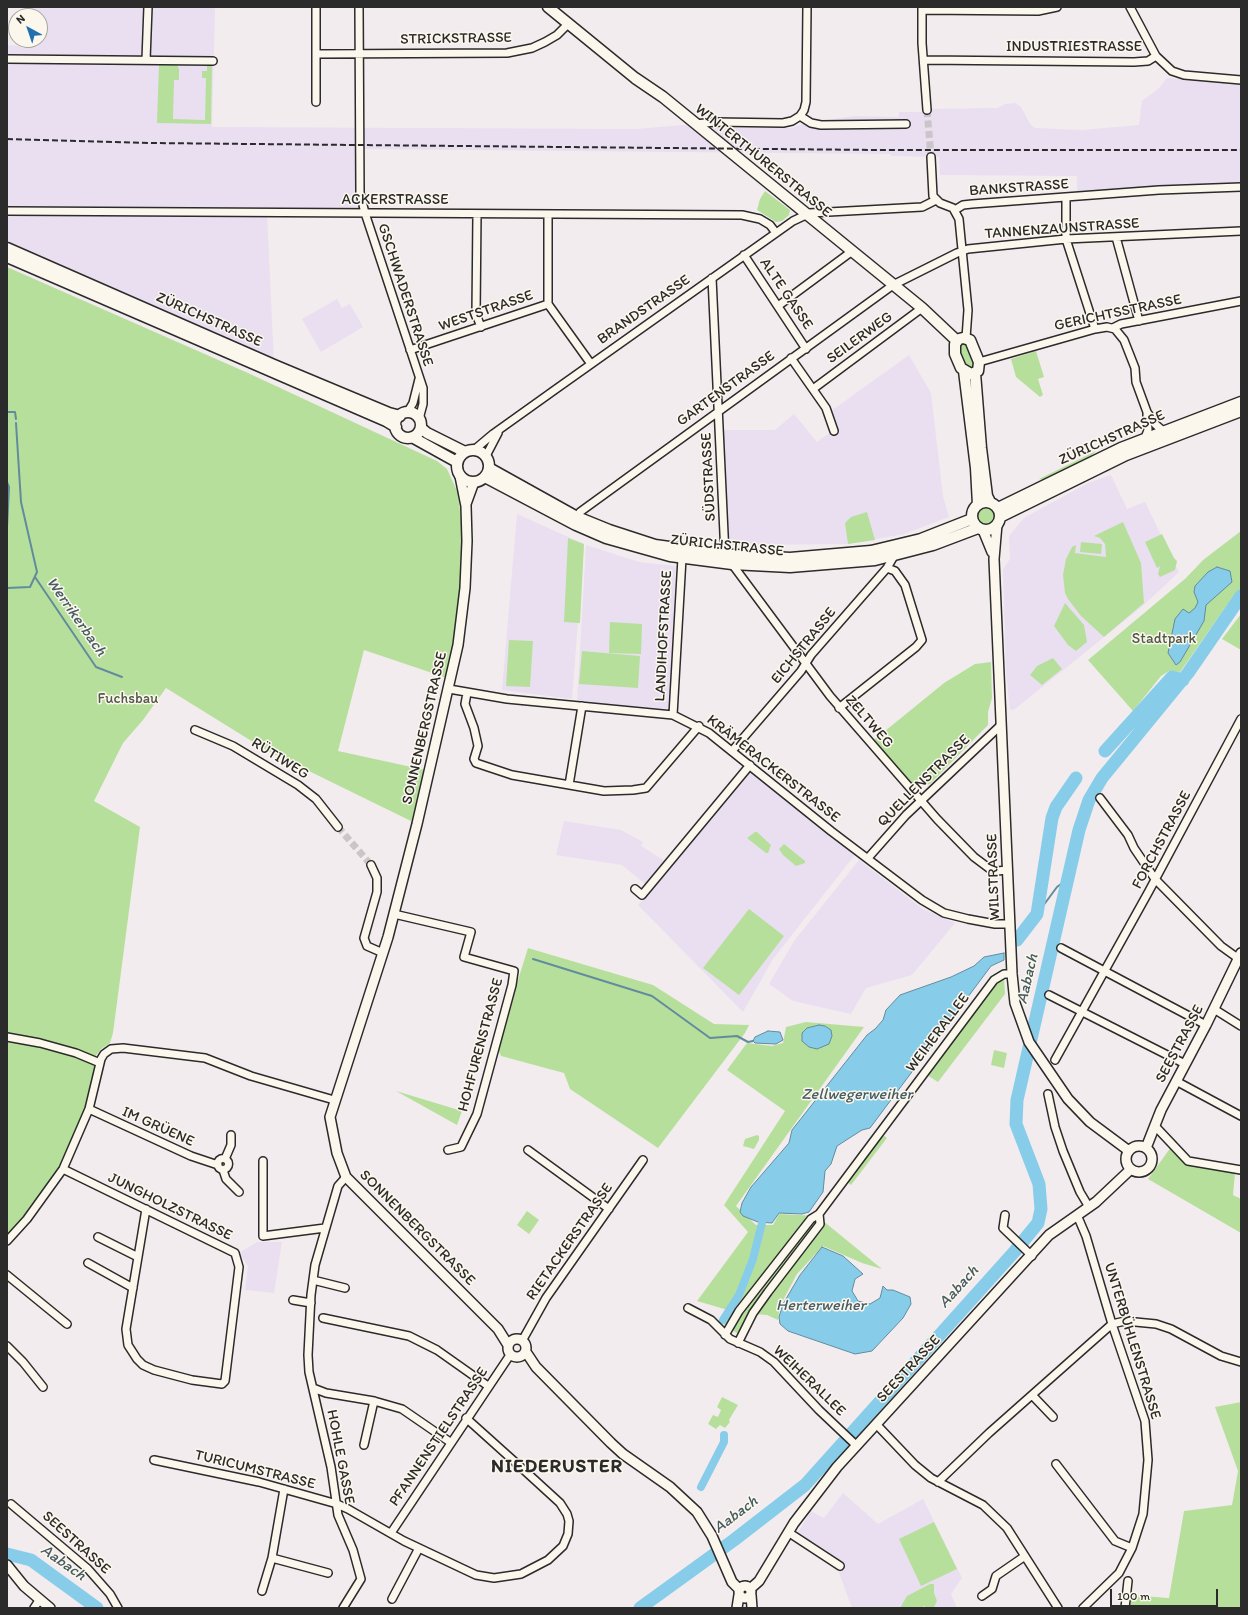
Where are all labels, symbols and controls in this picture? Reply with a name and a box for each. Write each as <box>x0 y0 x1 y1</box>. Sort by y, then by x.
north arrow <box>8 8 48 48</box>
text: N <box>14 12 28 27</box>
street label: STRICKSTRASSE <box>400 29 512 49</box>
street label: INDUSTRIESTRASSE <box>1006 38 1142 56</box>
street label: WINTERTHURERSTRASSE <box>691 100 835 222</box>
street label: BANKSTRASSE <box>969 176 1069 200</box>
street label: ACKERSTRASSE <box>342 191 448 209</box>
street label: TANNENZAUNSTRASSE <box>984 215 1140 243</box>
street label: GSCHWADERSTRASSE <box>373 221 437 369</box>
street label: ALTE GASSE <box>755 255 817 333</box>
street label: BRANDSTRASSE <box>594 271 694 349</box>
street label: WESTSTRASSE <box>436 286 536 336</box>
street label: ZÜRICHSTRASSE <box>153 289 265 351</box>
street label: GERICHTSSTRASSE <box>1053 291 1183 335</box>
street label: SEILERWEG <box>823 308 897 368</box>
street label: GARTENSTRASSE <box>673 347 779 431</box>
street label: ZÜRICHSTRASSE <box>1056 407 1168 469</box>
street label: SÜDSTRASSE <box>698 432 720 522</box>
street label: ZÜRICHSTRASSE <box>669 531 785 561</box>
street label: LANDIHOFSTRASSE <box>652 570 676 702</box>
water label: Werrikerbach <box>42 574 110 660</box>
street label: EICHSTRASSE <box>768 604 840 688</box>
park label: Stadtpark <box>1132 630 1196 648</box>
street label: SONNENBERGSTRASSE <box>399 650 451 806</box>
park label: Fuchsbau <box>98 690 158 708</box>
street label: ZELTWEG <box>841 692 897 752</box>
street label: KRÄMERACKERSTRASSE <box>703 711 843 827</box>
street label: QUELLENSTRASSE <box>874 731 974 831</box>
street label: RÜTIWEG <box>248 734 312 784</box>
street label: FORCHSTRASSE <box>1129 788 1195 892</box>
street label: WILSTRASSE <box>983 833 1005 921</box>
water label: Aabach <box>1013 952 1043 1006</box>
street label: HOHFURENSTRASSE <box>454 976 508 1114</box>
street label: WEIHERALLEE <box>902 990 974 1076</box>
street label: SEESTRASSE <box>1152 1002 1208 1086</box>
water label: Zellwegerweiher <box>801 1085 913 1105</box>
street label: IM GRÜENE <box>119 1103 197 1151</box>
street label: SONNENBERGSTRASSE <box>355 1166 479 1290</box>
street label: JUNGHOLZSTRASSE <box>105 1169 235 1245</box>
street label: RIETACKERSTRASSE <box>523 1180 617 1304</box>
street label: UNTERBÜHLENSTRASSE <box>1100 1260 1164 1422</box>
water label: Aabach <box>935 1262 983 1312</box>
water label: Herterweiher <box>776 1296 866 1316</box>
street label: SEESTRASSE <box>873 1332 945 1406</box>
street label: WEIHERALLEE <box>769 1342 849 1420</box>
street label: PFANNENSTIELSTRASSE <box>386 1364 492 1510</box>
street label: HOHLE GASSE <box>322 1408 358 1506</box>
street label: TURICUMSTRASSE <box>193 1446 317 1494</box>
district label: NIEDERUSTER <box>491 1456 623 1478</box>
water label: Aabach <box>710 1492 762 1538</box>
street label: SEESTRASSE <box>38 1508 114 1578</box>
water label: Aabach <box>37 1541 89 1585</box>
scale bar <box>1112 1581 1220 1607</box>
text: 100 m <box>1117 1589 1150 1603</box>

